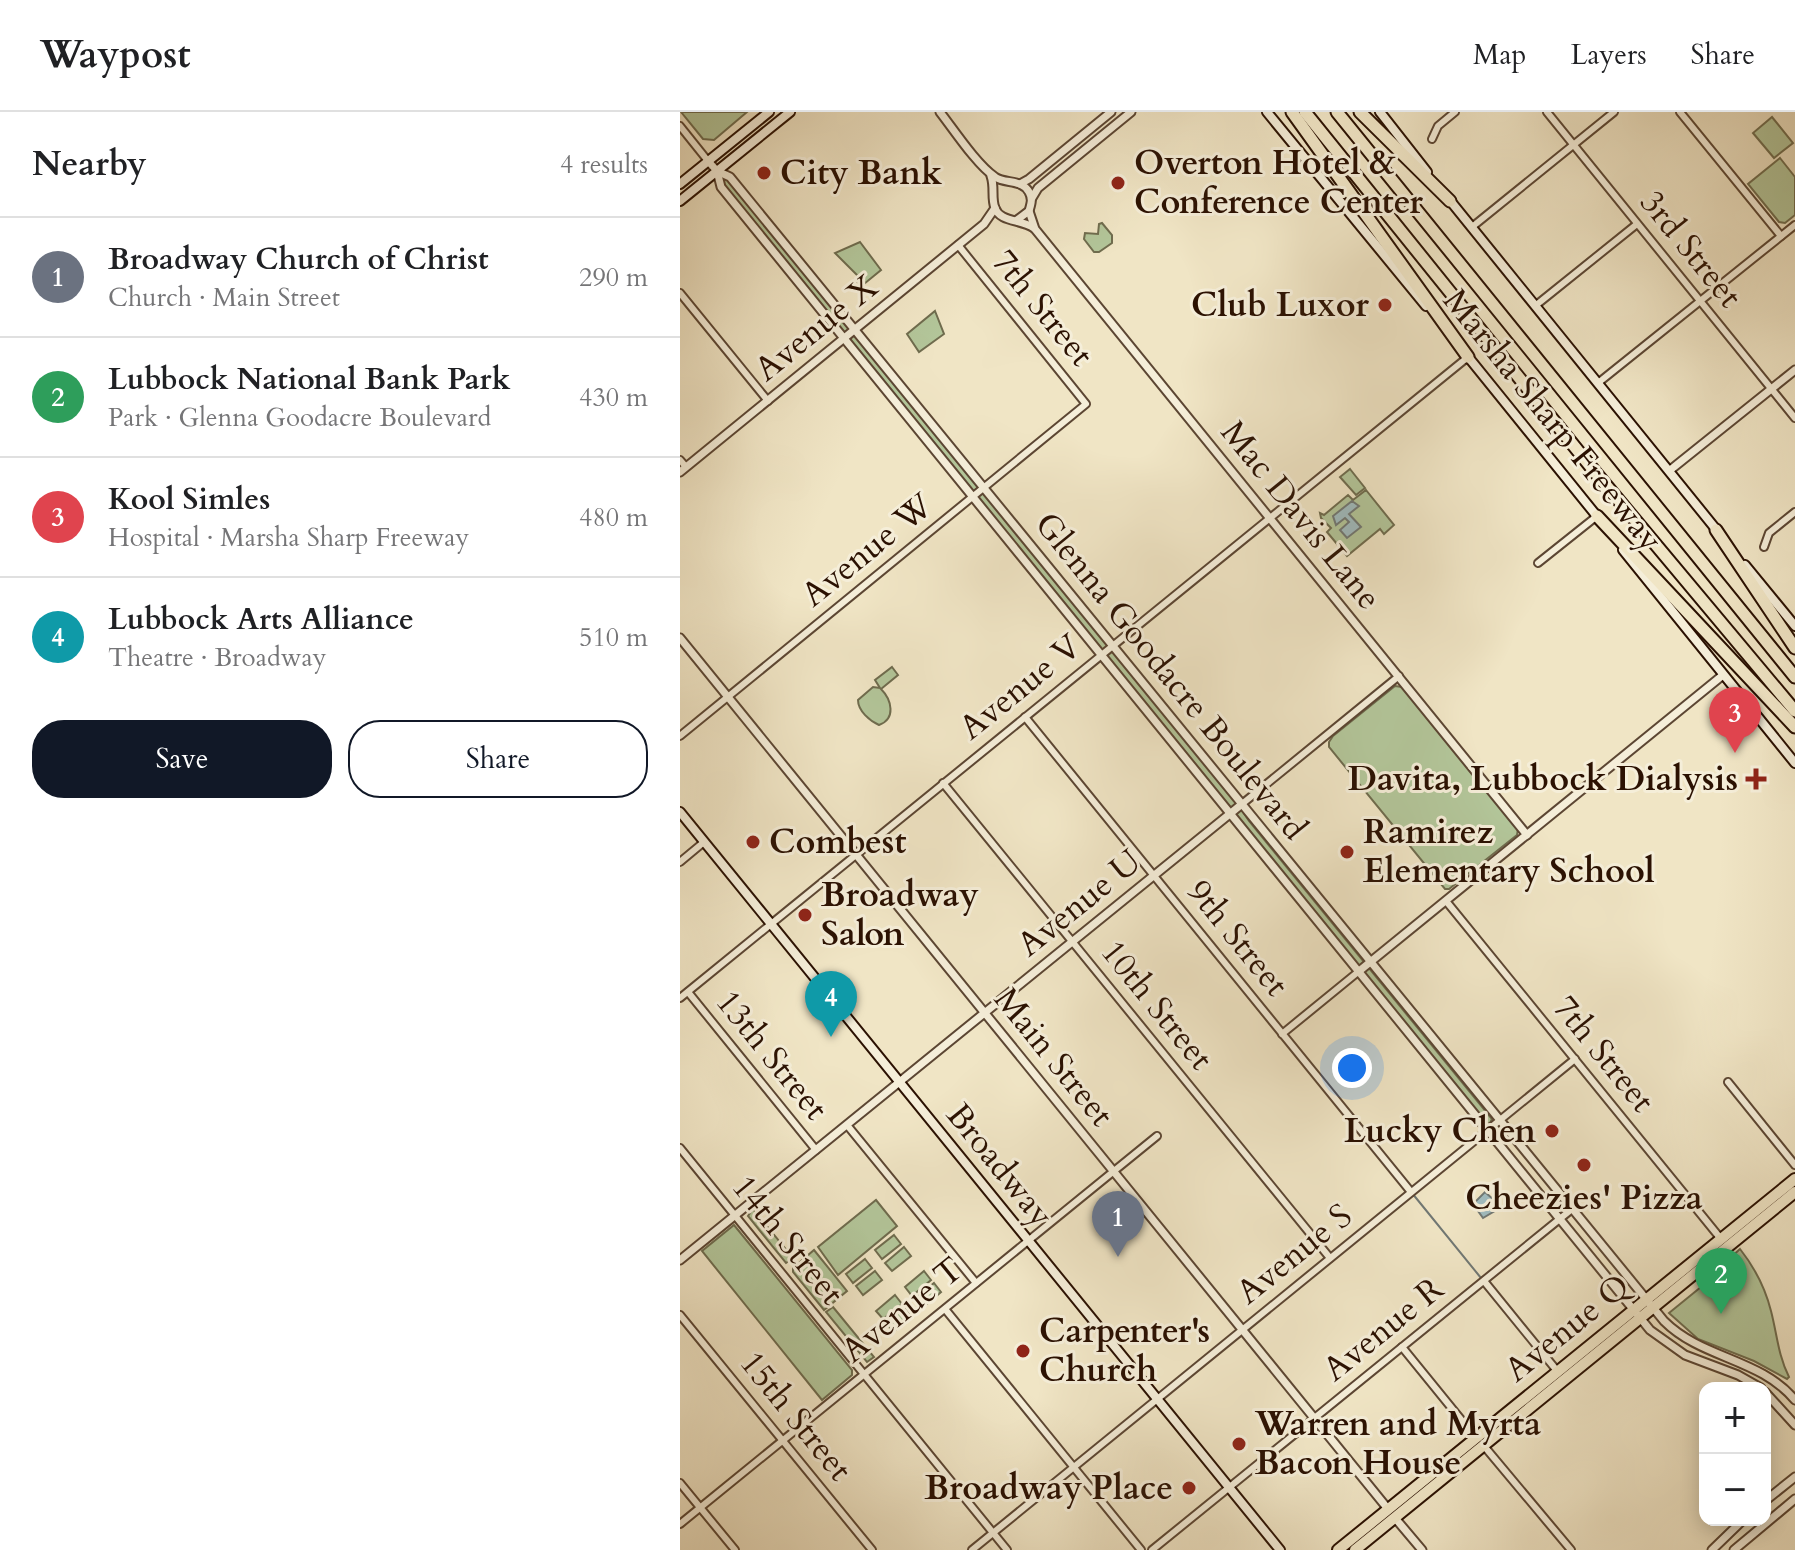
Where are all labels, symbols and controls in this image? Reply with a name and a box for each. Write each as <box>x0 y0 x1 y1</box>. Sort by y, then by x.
text: Waypost <box>40 29 191 81</box>
text: Map <box>1473 36 1526 74</box>
text: Layers <box>1570 36 1647 74</box>
text: Share <box>1691 36 1755 74</box>
place label: Overton Hotel & Conference Center <box>1134 140 1423 225</box>
text: Nearby <box>32 141 147 187</box>
text: 4 results <box>560 147 648 182</box>
place label: City Bank <box>780 150 943 196</box>
marker: City Bank <box>755 164 773 182</box>
marker: Overton Hotel & Conference Center <box>1109 174 1127 192</box>
street label: 3rd Street <box>1629 181 1753 318</box>
text: Broadway Church of Christ <box>108 239 489 280</box>
street label: 7th Street <box>982 240 1104 376</box>
text: 1 <box>51 260 65 295</box>
text: 290 m <box>579 260 648 295</box>
street label: Avenue X <box>745 264 887 392</box>
street label: Marsha Sharp Freeway <box>1433 279 1673 561</box>
text: Church · Main Street <box>108 280 340 315</box>
place label: Club Luxor <box>1191 282 1369 328</box>
marker: Club Luxor <box>1376 296 1394 314</box>
text: Lubbock National Bank Park <box>108 359 510 400</box>
text: 2 <box>51 380 65 415</box>
text: 430 m <box>579 380 648 415</box>
text: Park · Glenna Goodacre Boulevard <box>108 400 491 435</box>
street label: Mac Davis Lane <box>1210 411 1392 619</box>
text: Kool Simles <box>108 479 270 520</box>
street label: Avenue W <box>792 482 943 617</box>
text: 3 <box>51 500 65 535</box>
text: 480 m <box>579 500 648 535</box>
street label: Glenna Goodacre Boulevard <box>1024 503 1318 849</box>
text: Hospital · Marsha Sharp Freeway <box>108 520 469 555</box>
text: Lubbock Arts Alliance <box>108 599 414 640</box>
text: 4 <box>51 620 65 655</box>
text: 510 m <box>579 620 648 655</box>
street label: Avenue V <box>949 624 1091 750</box>
text: Theatre · Broadway <box>108 640 327 675</box>
pin: 3 <box>1709 687 1761 753</box>
button: Save <box>32 720 332 798</box>
button: Share <box>348 720 648 798</box>
place label: Davita, Lubbock Dialysis <box>1348 756 1738 802</box>
marker: Davita, Lubbock Dialysis <box>1745 768 1767 790</box>
place label: Ramirez Elementary School <box>1363 809 1655 894</box>
place label: Combest <box>769 819 906 865</box>
marker: Combest <box>744 833 762 851</box>
street label: Avenue U <box>1007 839 1151 967</box>
marker: Ramirez Elementary School <box>1338 843 1356 861</box>
street label: 9th Street <box>1177 870 1299 1006</box>
place label: Broadway Salon <box>821 872 979 957</box>
marker: Broadway Salon <box>796 906 814 924</box>
street label: 10th Street <box>1090 930 1224 1080</box>
pin: 4 <box>805 971 857 1037</box>
street label: Main Street <box>984 978 1124 1136</box>
street label: 13th Street <box>705 980 839 1130</box>
street label: 7th Street <box>1543 986 1665 1122</box>
your location <box>1332 1048 1372 1088</box>
street label: Broadway <box>936 1094 1064 1236</box>
place label: Lucky Chen <box>1344 1108 1536 1154</box>
marker: Lucky Chen <box>1543 1122 1561 1140</box>
marker: Cheezies' Pizza <box>1575 1156 1593 1174</box>
street label: 14th Street <box>721 1165 855 1315</box>
place label: Cheezies' Pizza <box>1465 1175 1703 1221</box>
pin: 1 <box>1092 1191 1144 1257</box>
street label: Avenue S <box>1227 1193 1361 1315</box>
street label: Avenue T <box>831 1247 973 1373</box>
pin: 2 <box>1695 1248 1747 1314</box>
street label: Avenue Q <box>1495 1263 1639 1393</box>
street label: Avenue R <box>1313 1266 1453 1392</box>
place label: Carpenter's Church <box>1039 1308 1210 1393</box>
street label: 15th Street <box>729 1341 863 1491</box>
marker: Carpenter's Church <box>1014 1342 1032 1360</box>
map controls <box>1699 1382 1771 1526</box>
button: + <box>1699 1382 1771 1454</box>
place label: Warren and Myrta Bacon House <box>1254 1401 1541 1486</box>
marker: Warren and Myrta Bacon House <box>1230 1435 1248 1453</box>
button: − <box>1699 1454 1771 1526</box>
place label: Broadway Place <box>924 1465 1173 1511</box>
marker: Broadway Place <box>1180 1479 1198 1497</box>

